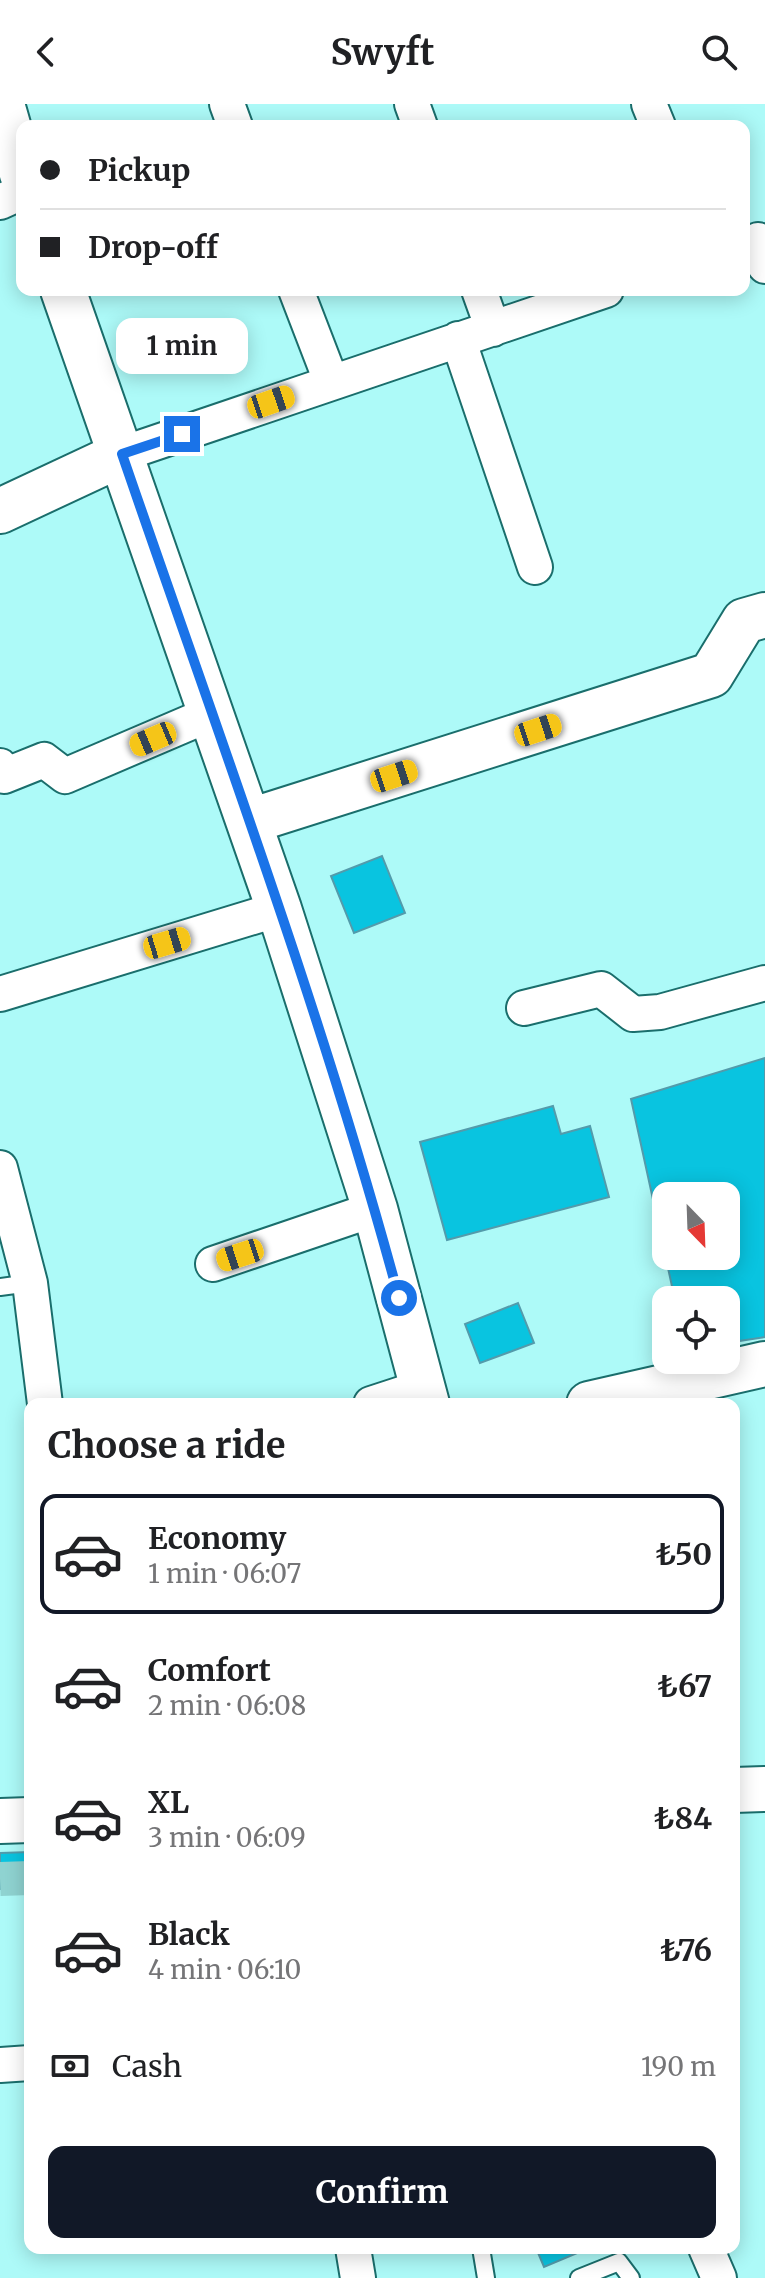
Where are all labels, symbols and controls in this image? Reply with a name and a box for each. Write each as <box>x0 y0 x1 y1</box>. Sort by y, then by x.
icon: back <box>24 30 68 74</box>
text: Swyft <box>330 30 435 75</box>
icon: search <box>697 30 741 74</box>
text: Pickup <box>88 151 190 189</box>
text: Drop-off <box>88 228 218 266</box>
callout: 1 min <box>116 318 248 374</box>
text: 1 min <box>147 329 217 362</box>
car <box>244 383 298 421</box>
route end <box>164 416 200 452</box>
car <box>511 711 565 749</box>
car <box>126 719 180 759</box>
car <box>367 757 421 795</box>
car <box>141 925 193 961</box>
north arrow <box>652 1182 740 1270</box>
map controls <box>652 1182 740 1374</box>
car <box>213 1236 267 1274</box>
route start <box>381 1280 417 1316</box>
button: locate <box>652 1286 740 1374</box>
text: Choose a ride <box>48 1423 285 1468</box>
icon: car <box>52 1518 124 1590</box>
text: Economy <box>148 1519 286 1557</box>
text: ₺50 <box>655 1535 712 1573</box>
text: 1 min · 06:07 <box>148 1557 301 1590</box>
icon: car <box>52 1650 124 1722</box>
text: Comfort <box>148 1651 271 1689</box>
text: ₺67 <box>657 1667 712 1705</box>
text: 2 min · 06:08 <box>148 1689 306 1722</box>
icon: car <box>52 1782 124 1854</box>
text: XL <box>148 1783 189 1821</box>
text: ₺84 <box>654 1799 712 1837</box>
text: 3 min · 06:09 <box>148 1821 306 1854</box>
icon: car <box>52 1914 124 1986</box>
text: Black <box>148 1915 230 1953</box>
text: ₺76 <box>660 1931 712 1969</box>
text: 4 min · 06:10 <box>148 1953 301 1986</box>
icon: cash <box>48 2044 92 2088</box>
text: Cash <box>112 2047 182 2085</box>
text: 190 m <box>641 2050 716 2083</box>
button: Confirm <box>48 2146 716 2238</box>

